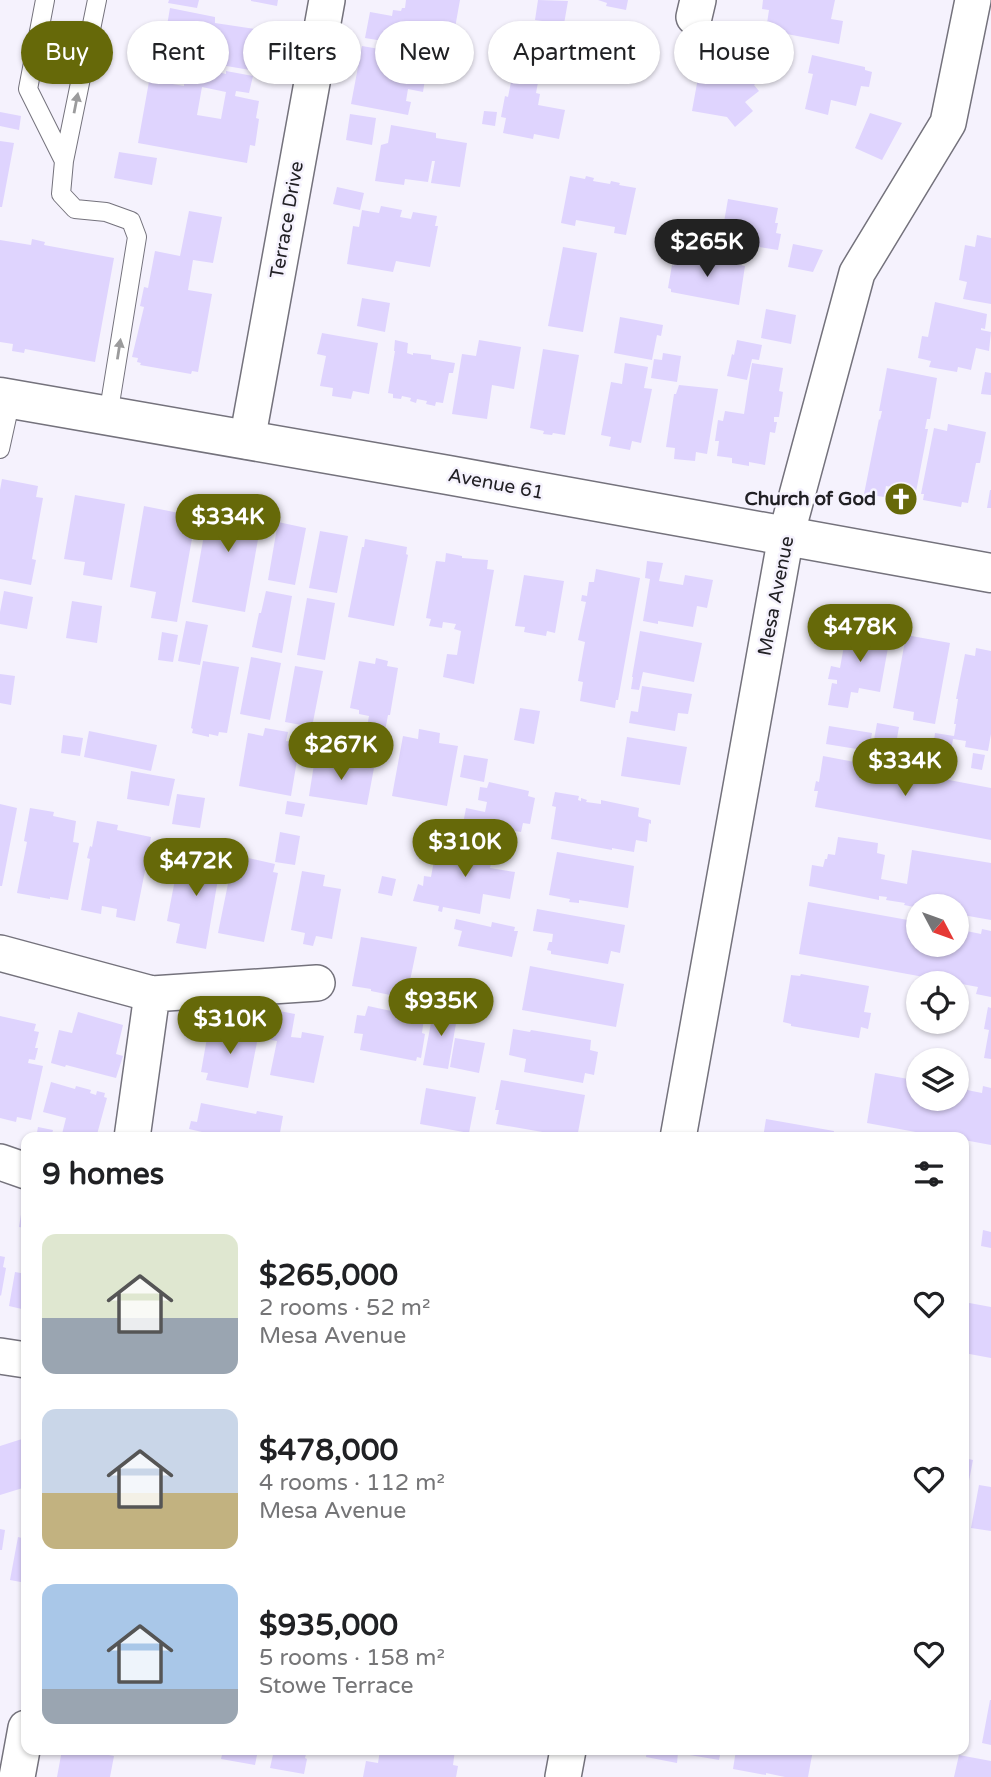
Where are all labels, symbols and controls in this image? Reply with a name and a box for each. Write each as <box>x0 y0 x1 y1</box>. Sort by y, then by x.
chip: Buy <box>21 21 113 84</box>
chip: Rent <box>127 21 229 84</box>
chip: Filters <box>243 21 361 84</box>
chip: New <box>375 21 474 84</box>
chip: Apartment <box>488 21 660 84</box>
chip: House <box>674 21 794 84</box>
one-way arrow <box>71 92 82 114</box>
street label: Terrace Drive <box>266 160 308 280</box>
pin: $265K <box>658 219 756 279</box>
text: $265K <box>671 228 743 256</box>
one-way arrow <box>114 338 125 360</box>
street label: Avenue 61 <box>446 464 546 504</box>
church icon: Church of God <box>882 480 920 518</box>
place label: Church of God <box>745 488 876 510</box>
pin: $334K <box>179 494 277 554</box>
text: $334K <box>192 503 264 531</box>
street label: Mesa Avenue <box>754 534 798 658</box>
pin: $478K <box>811 604 909 664</box>
text: $478K <box>824 613 896 641</box>
pin: $267K <box>292 722 390 782</box>
text: $267K <box>305 731 377 759</box>
pin: $334K <box>856 738 954 798</box>
text: $334K <box>869 747 941 775</box>
pin: $310K <box>416 820 514 879</box>
text: $310K <box>429 828 501 856</box>
pin: $472K <box>147 838 245 898</box>
text: $472K <box>160 847 232 875</box>
north arrow <box>906 894 970 957</box>
map controls <box>906 894 969 1111</box>
button: locate <box>906 971 969 1034</box>
pin: $935K <box>392 978 490 1038</box>
text: $935K <box>405 987 477 1015</box>
pin: $310K <box>181 996 279 1056</box>
text: $310K <box>194 1005 266 1033</box>
button: layers <box>906 1048 969 1111</box>
icon: filters <box>910 1155 948 1193</box>
text: 9 homes <box>42 1156 164 1193</box>
text: $265,000 <box>259 1257 398 1294</box>
icon: home <box>98 1262 182 1346</box>
icon: heart <box>910 1285 948 1323</box>
text: 2 rooms · 52 m² <box>259 1294 430 1322</box>
text: Mesa Avenue <box>259 1322 406 1350</box>
text: $478,000 <box>259 1432 398 1469</box>
icon: home <box>98 1437 182 1521</box>
icon: heart <box>910 1460 948 1498</box>
text: 4 rooms · 112 m² <box>259 1469 445 1497</box>
text: Mesa Avenue <box>259 1497 406 1525</box>
text: $935,000 <box>259 1607 398 1644</box>
icon: home <box>98 1612 182 1696</box>
icon: heart <box>910 1635 948 1673</box>
text: 5 rooms · 158 m² <box>259 1644 445 1672</box>
text: Stowe Terrace <box>259 1672 413 1700</box>

